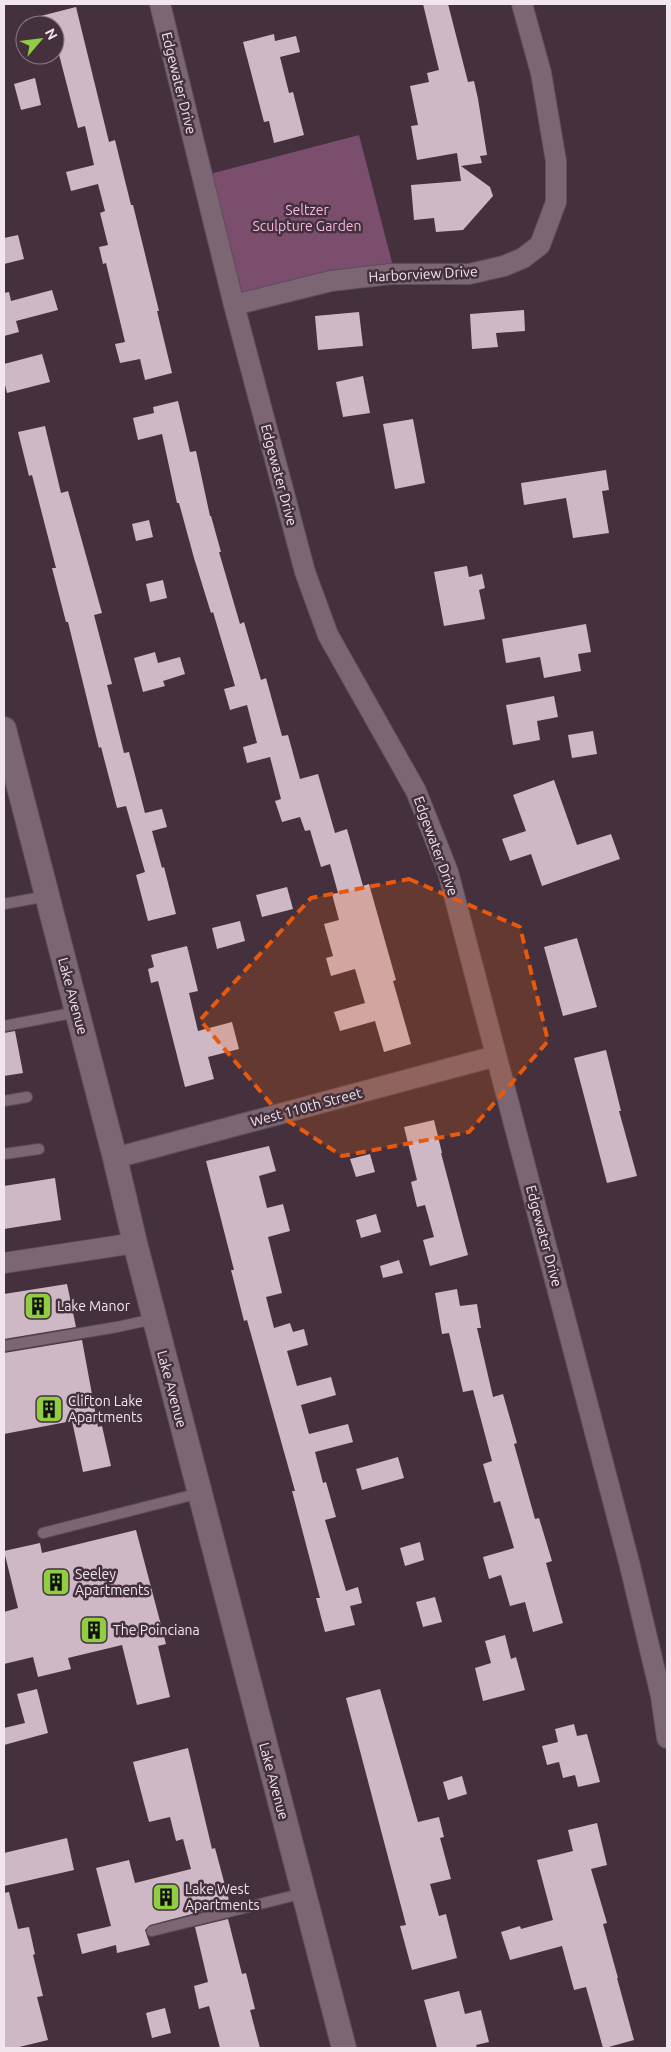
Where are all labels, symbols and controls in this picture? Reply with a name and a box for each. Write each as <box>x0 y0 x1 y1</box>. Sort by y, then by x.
north arrow <box>15 15 65 65</box>
text: N <box>42 26 61 42</box>
street label: Edgewater Drive <box>159 30 199 136</box>
park label: Seltzer Sculpture Garden <box>252 202 362 234</box>
street label: Harborview Drive <box>368 263 478 285</box>
street label: Edgewater Drive <box>258 422 300 528</box>
street label: Edgewater Drive <box>411 794 461 898</box>
street label: Lake Avenue <box>55 956 91 1036</box>
street label: West 110th Street <box>249 1084 364 1130</box>
street label: Edgewater Drive <box>523 1183 565 1289</box>
building icon: Lake Manor <box>23 1291 53 1321</box>
place label: Lake Manor <box>57 1298 131 1314</box>
street label: Lake Avenue <box>154 1349 190 1429</box>
place label: Clifton Lake Apartments <box>68 1393 143 1425</box>
building icon: Clifton Lake Apartments <box>34 1394 64 1424</box>
place label: Seeley Apartments <box>75 1566 150 1598</box>
building icon: Seeley Apartments <box>41 1567 71 1597</box>
building icon: The Poinciana <box>79 1615 109 1645</box>
place label: The Poinciana <box>113 1622 200 1638</box>
street label: Lake Avenue <box>256 1741 292 1821</box>
place label: Lake West Apartments <box>185 1881 260 1913</box>
building icon: Lake West Apartments <box>151 1882 181 1912</box>

